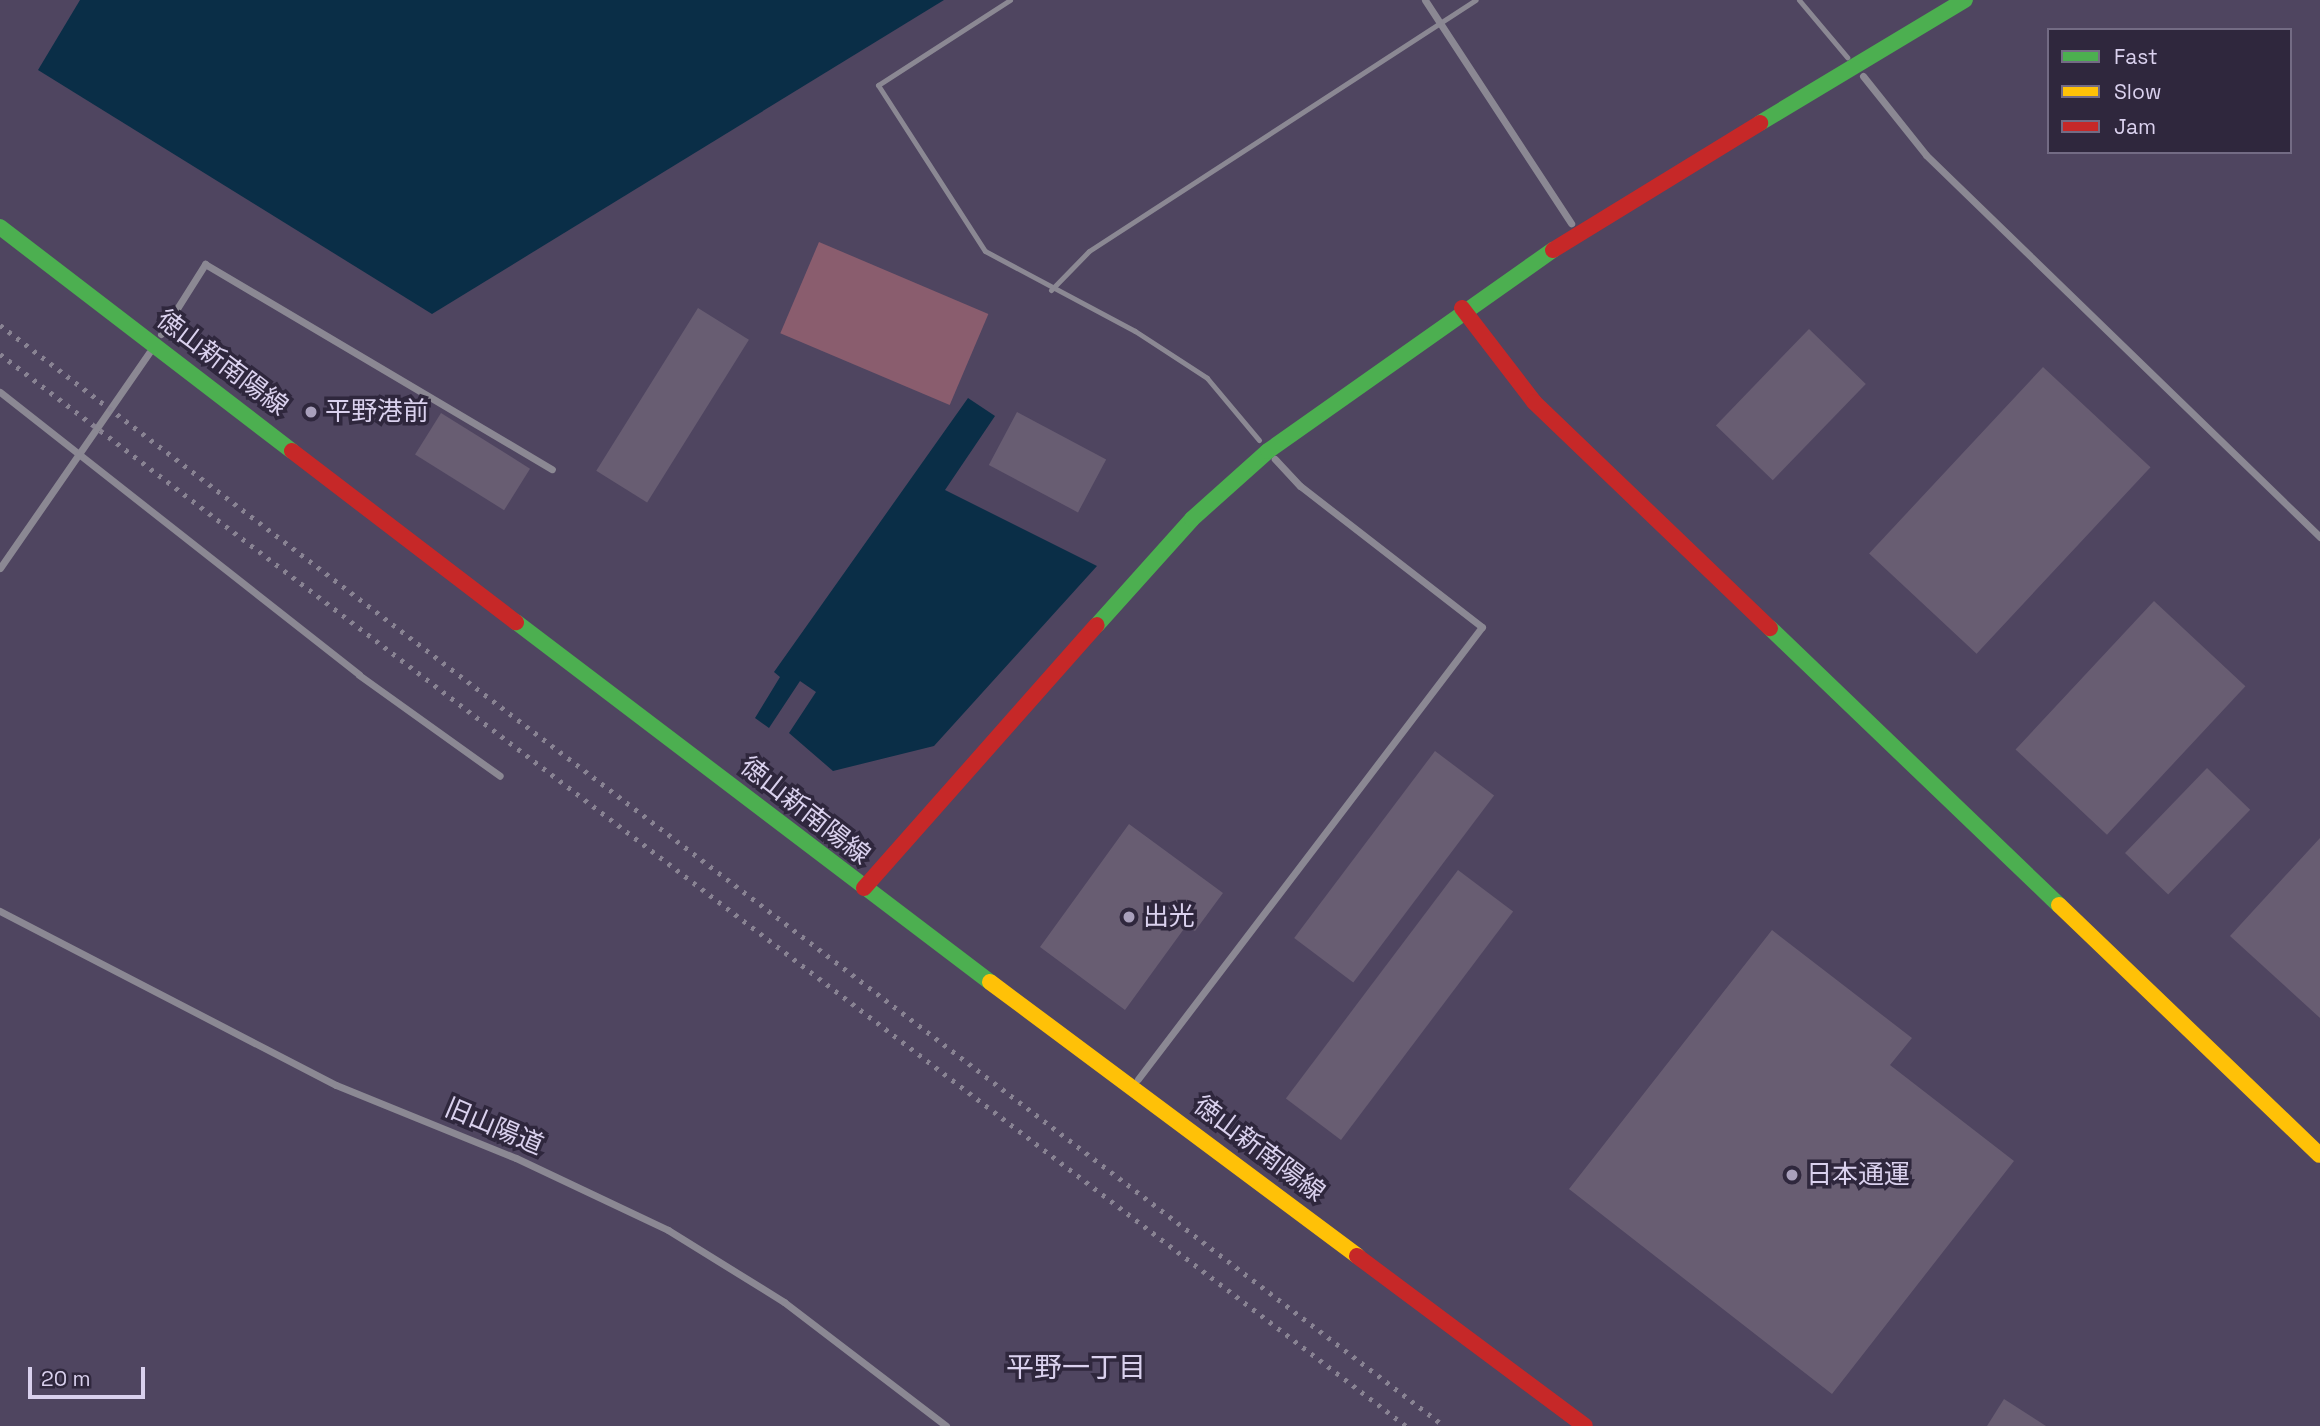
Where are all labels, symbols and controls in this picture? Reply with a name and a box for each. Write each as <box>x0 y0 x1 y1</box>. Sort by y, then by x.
legend <box>2047 28 2292 154</box>
text: Fast <box>2114 43 2158 70</box>
text: Slow <box>2114 78 2162 105</box>
text: Jam <box>2114 113 2156 140</box>
street label: 徳山新南陽線 <box>150 304 294 422</box>
place label: 平野港前 <box>325 396 429 428</box>
marker: 平野港前 <box>303 404 319 420</box>
street label: 徳山新南陽線 <box>734 751 876 871</box>
place label: 出光 <box>1143 901 1195 933</box>
marker: 出光 <box>1121 909 1137 925</box>
street label: 徳山新南陽線 <box>1187 1090 1331 1208</box>
street label: 旧山陽道 <box>440 1092 548 1162</box>
place label: 日本通運 <box>1806 1159 1910 1191</box>
marker: 日本通運 <box>1784 1167 1800 1183</box>
district label: 平野一丁目 <box>1006 1350 1146 1384</box>
scale bar <box>32 1352 149 1396</box>
text: 20 m <box>41 1365 91 1392</box>

